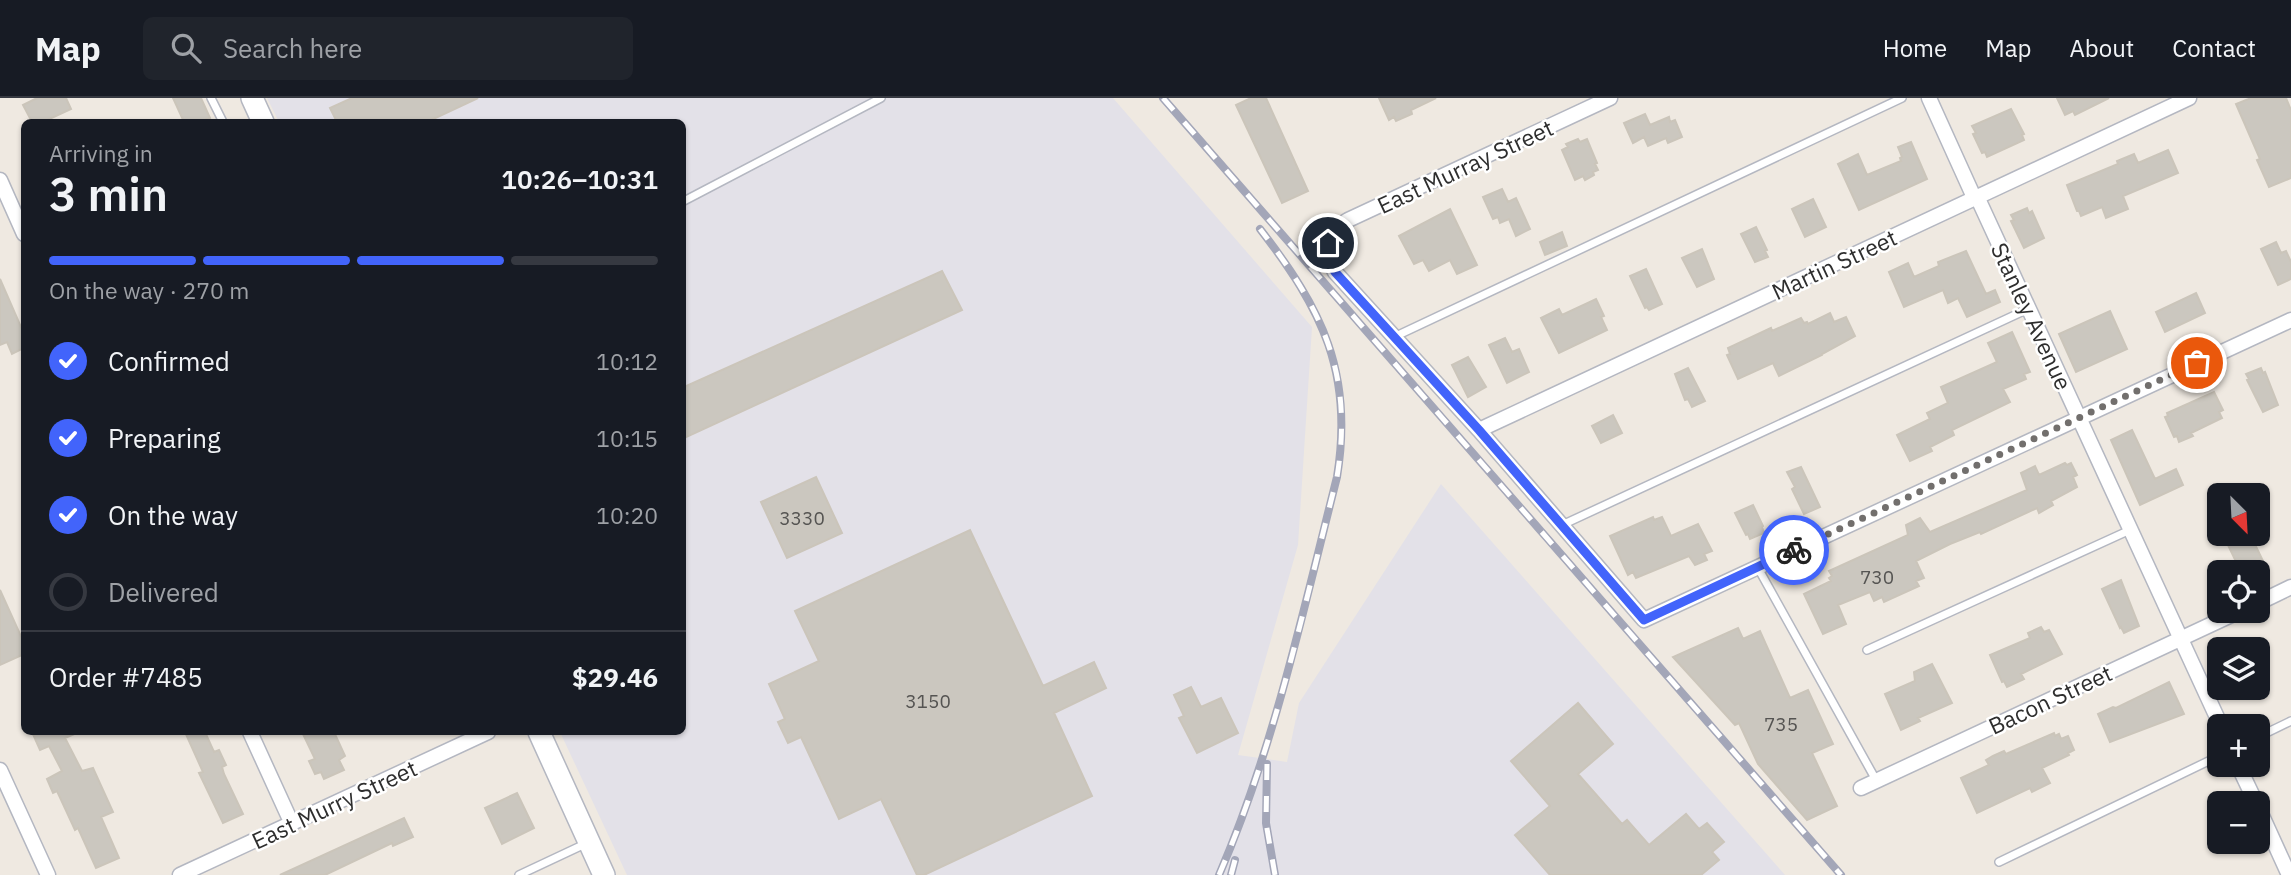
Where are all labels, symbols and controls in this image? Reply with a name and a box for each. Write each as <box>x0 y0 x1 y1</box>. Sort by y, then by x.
search box <box>143 17 633 80</box>
text: Map <box>35 27 101 70</box>
icon: search <box>167 29 205 67</box>
text: Search here <box>223 31 362 65</box>
text: Home <box>1883 32 1947 64</box>
text: Map <box>1985 32 2031 64</box>
text: About <box>2069 32 2134 64</box>
text: Contact <box>2172 32 2256 64</box>
street label: East Murray Street <box>1372 112 1558 220</box>
text: Arriving in <box>49 138 153 168</box>
text: 10:26–10:31 <box>501 162 658 196</box>
text: 3 min <box>49 164 168 224</box>
pin <box>1298 213 1358 273</box>
street label: Martin Street <box>1767 222 1901 306</box>
icon: home <box>1309 224 1347 262</box>
street label: Stanley Avenue <box>1985 237 2079 395</box>
text: On the way · 270 m <box>49 275 249 305</box>
pin <box>2167 333 2227 393</box>
icon: check <box>49 342 87 380</box>
text: Confirmed <box>108 344 230 378</box>
icon: bag <box>2178 344 2216 382</box>
text: 10:12 <box>596 346 658 376</box>
icon: check <box>49 419 87 457</box>
text: Preparing <box>108 421 221 455</box>
text: 10:15 <box>596 423 658 453</box>
north arrow <box>2207 483 2270 546</box>
map controls <box>2207 483 2270 854</box>
icon: check <box>49 496 87 534</box>
text: On the way <box>108 498 238 532</box>
text: 10:20 <box>596 500 658 530</box>
house number: 3330 <box>779 506 825 530</box>
courier <box>1759 515 1829 585</box>
icon: bike <box>1775 531 1813 569</box>
button: locate <box>2207 560 2270 623</box>
house number: 730 <box>1860 565 1894 589</box>
text: Delivered <box>108 575 219 609</box>
button: layers <box>2207 637 2270 700</box>
street label: Bacon Street <box>1983 657 2117 741</box>
text: Order #7485 <box>49 660 203 694</box>
text: $29.46 <box>572 660 658 694</box>
house number: 3150 <box>905 689 951 713</box>
house number: 735 <box>1764 712 1798 736</box>
button: + <box>2207 714 2270 777</box>
street label: East Murry Street <box>247 753 421 855</box>
button: − <box>2207 791 2270 854</box>

